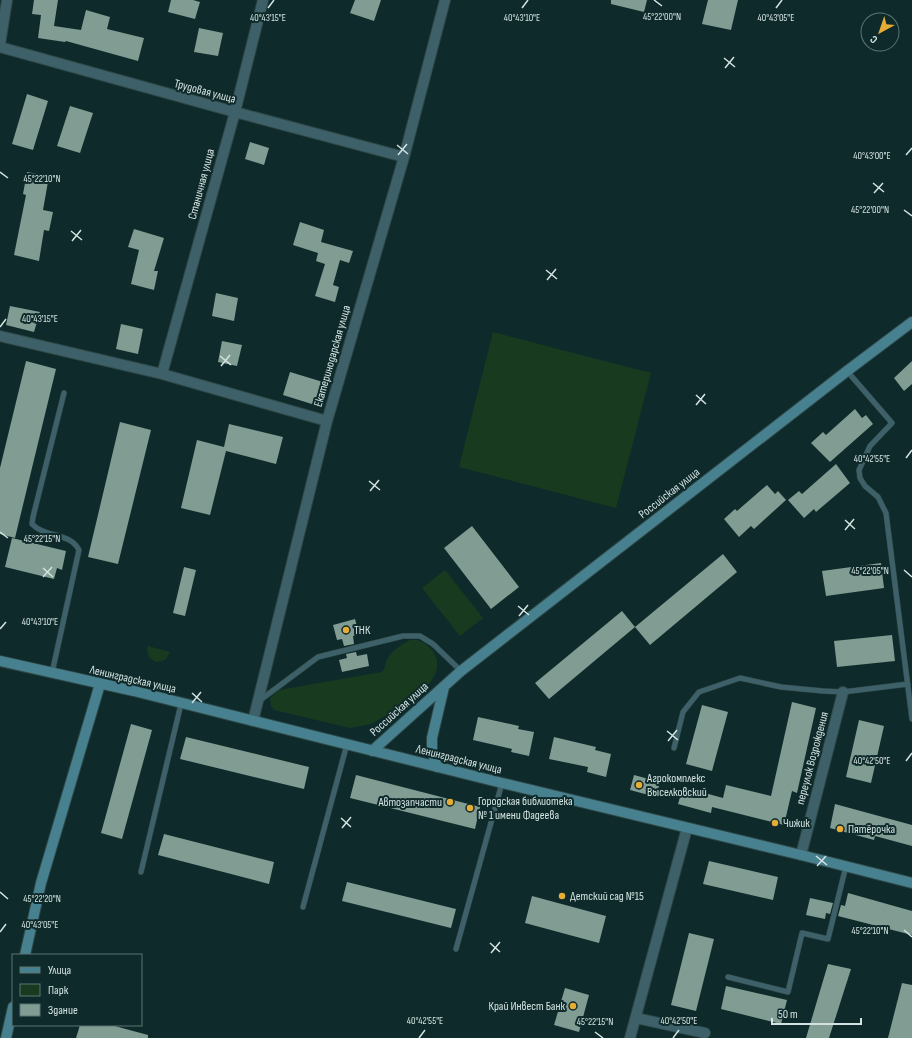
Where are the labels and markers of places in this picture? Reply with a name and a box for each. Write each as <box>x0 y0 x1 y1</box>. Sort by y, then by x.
place label: ТНК <box>354 623 371 638</box>
marker: ТНК <box>341 625 351 635</box>
place label: Агрокомплекс Выселковский <box>646 771 707 800</box>
marker: Агрокомплекс Выселковский <box>634 780 644 790</box>
place label: Городская библиотека № 1 имени Фадеева <box>478 794 573 823</box>
place label: Автозапчасти <box>377 795 442 810</box>
marker: Автозапчасти <box>445 797 455 807</box>
marker: Городская библиотека № 1 имени Фадеева <box>465 803 475 813</box>
place label: Чижик <box>783 816 810 831</box>
marker: Чижик <box>770 818 780 828</box>
place label: Пятёрочка <box>848 822 896 837</box>
marker: Пятёрочка <box>835 824 845 834</box>
place label: Детский сад №15 <box>570 889 644 904</box>
marker: Детский сад №15 <box>557 891 567 901</box>
place label: Край Инвест Банк <box>489 999 565 1014</box>
marker: Край Инвест Банк <box>568 1001 578 1011</box>

